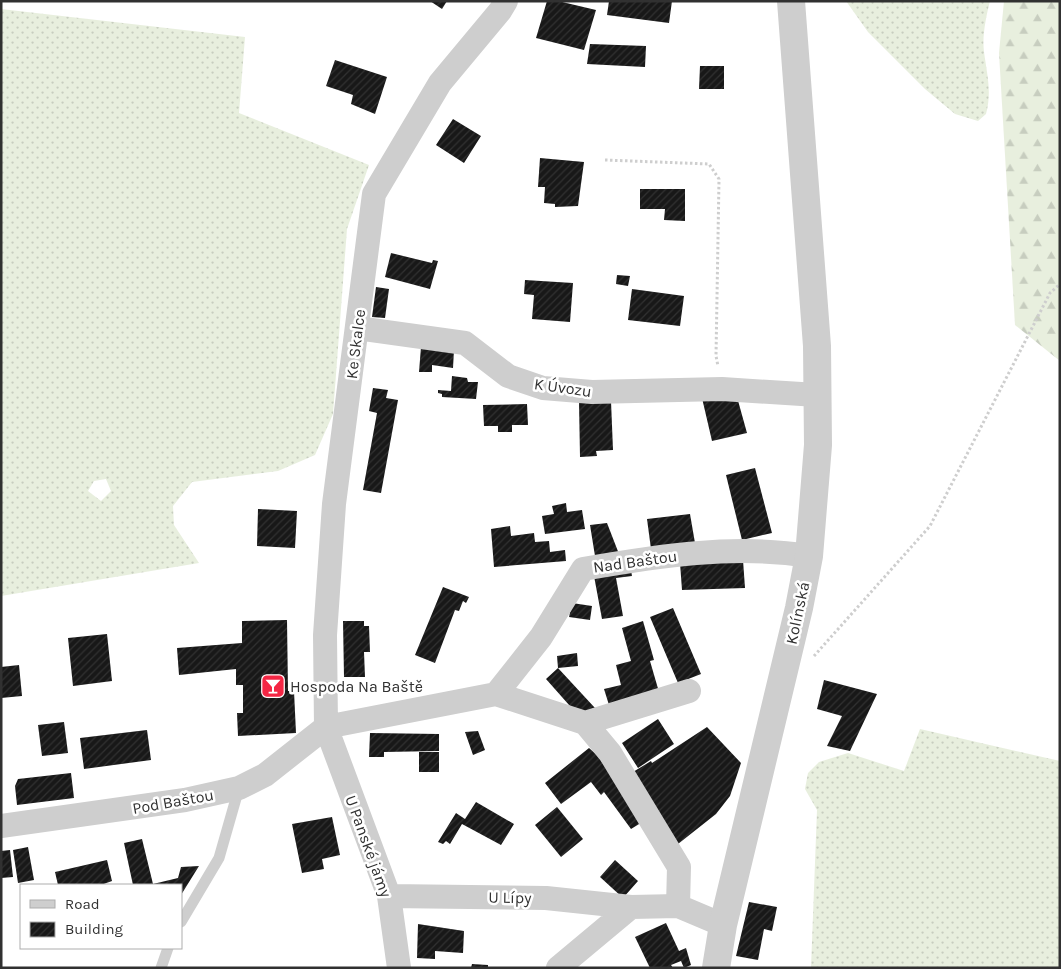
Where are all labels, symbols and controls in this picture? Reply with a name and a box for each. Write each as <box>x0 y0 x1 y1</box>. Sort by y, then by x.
street label: Ke Skalce <box>342 308 369 380</box>
street label: K Úvozu <box>533 374 593 401</box>
street label: Nad Baštou <box>592 546 678 577</box>
street label: Kolínská <box>782 580 813 646</box>
bar icon: Hospoda Na Baště <box>260 673 286 699</box>
place label: Hospoda Na Baště <box>290 677 423 696</box>
street label: Pod Baštou <box>131 785 215 818</box>
street label: U Panské jámy <box>341 793 396 900</box>
legend <box>20 884 182 949</box>
street label: U Lípy <box>488 888 532 907</box>
text: Road <box>65 895 100 913</box>
text: Building <box>65 920 123 938</box>

